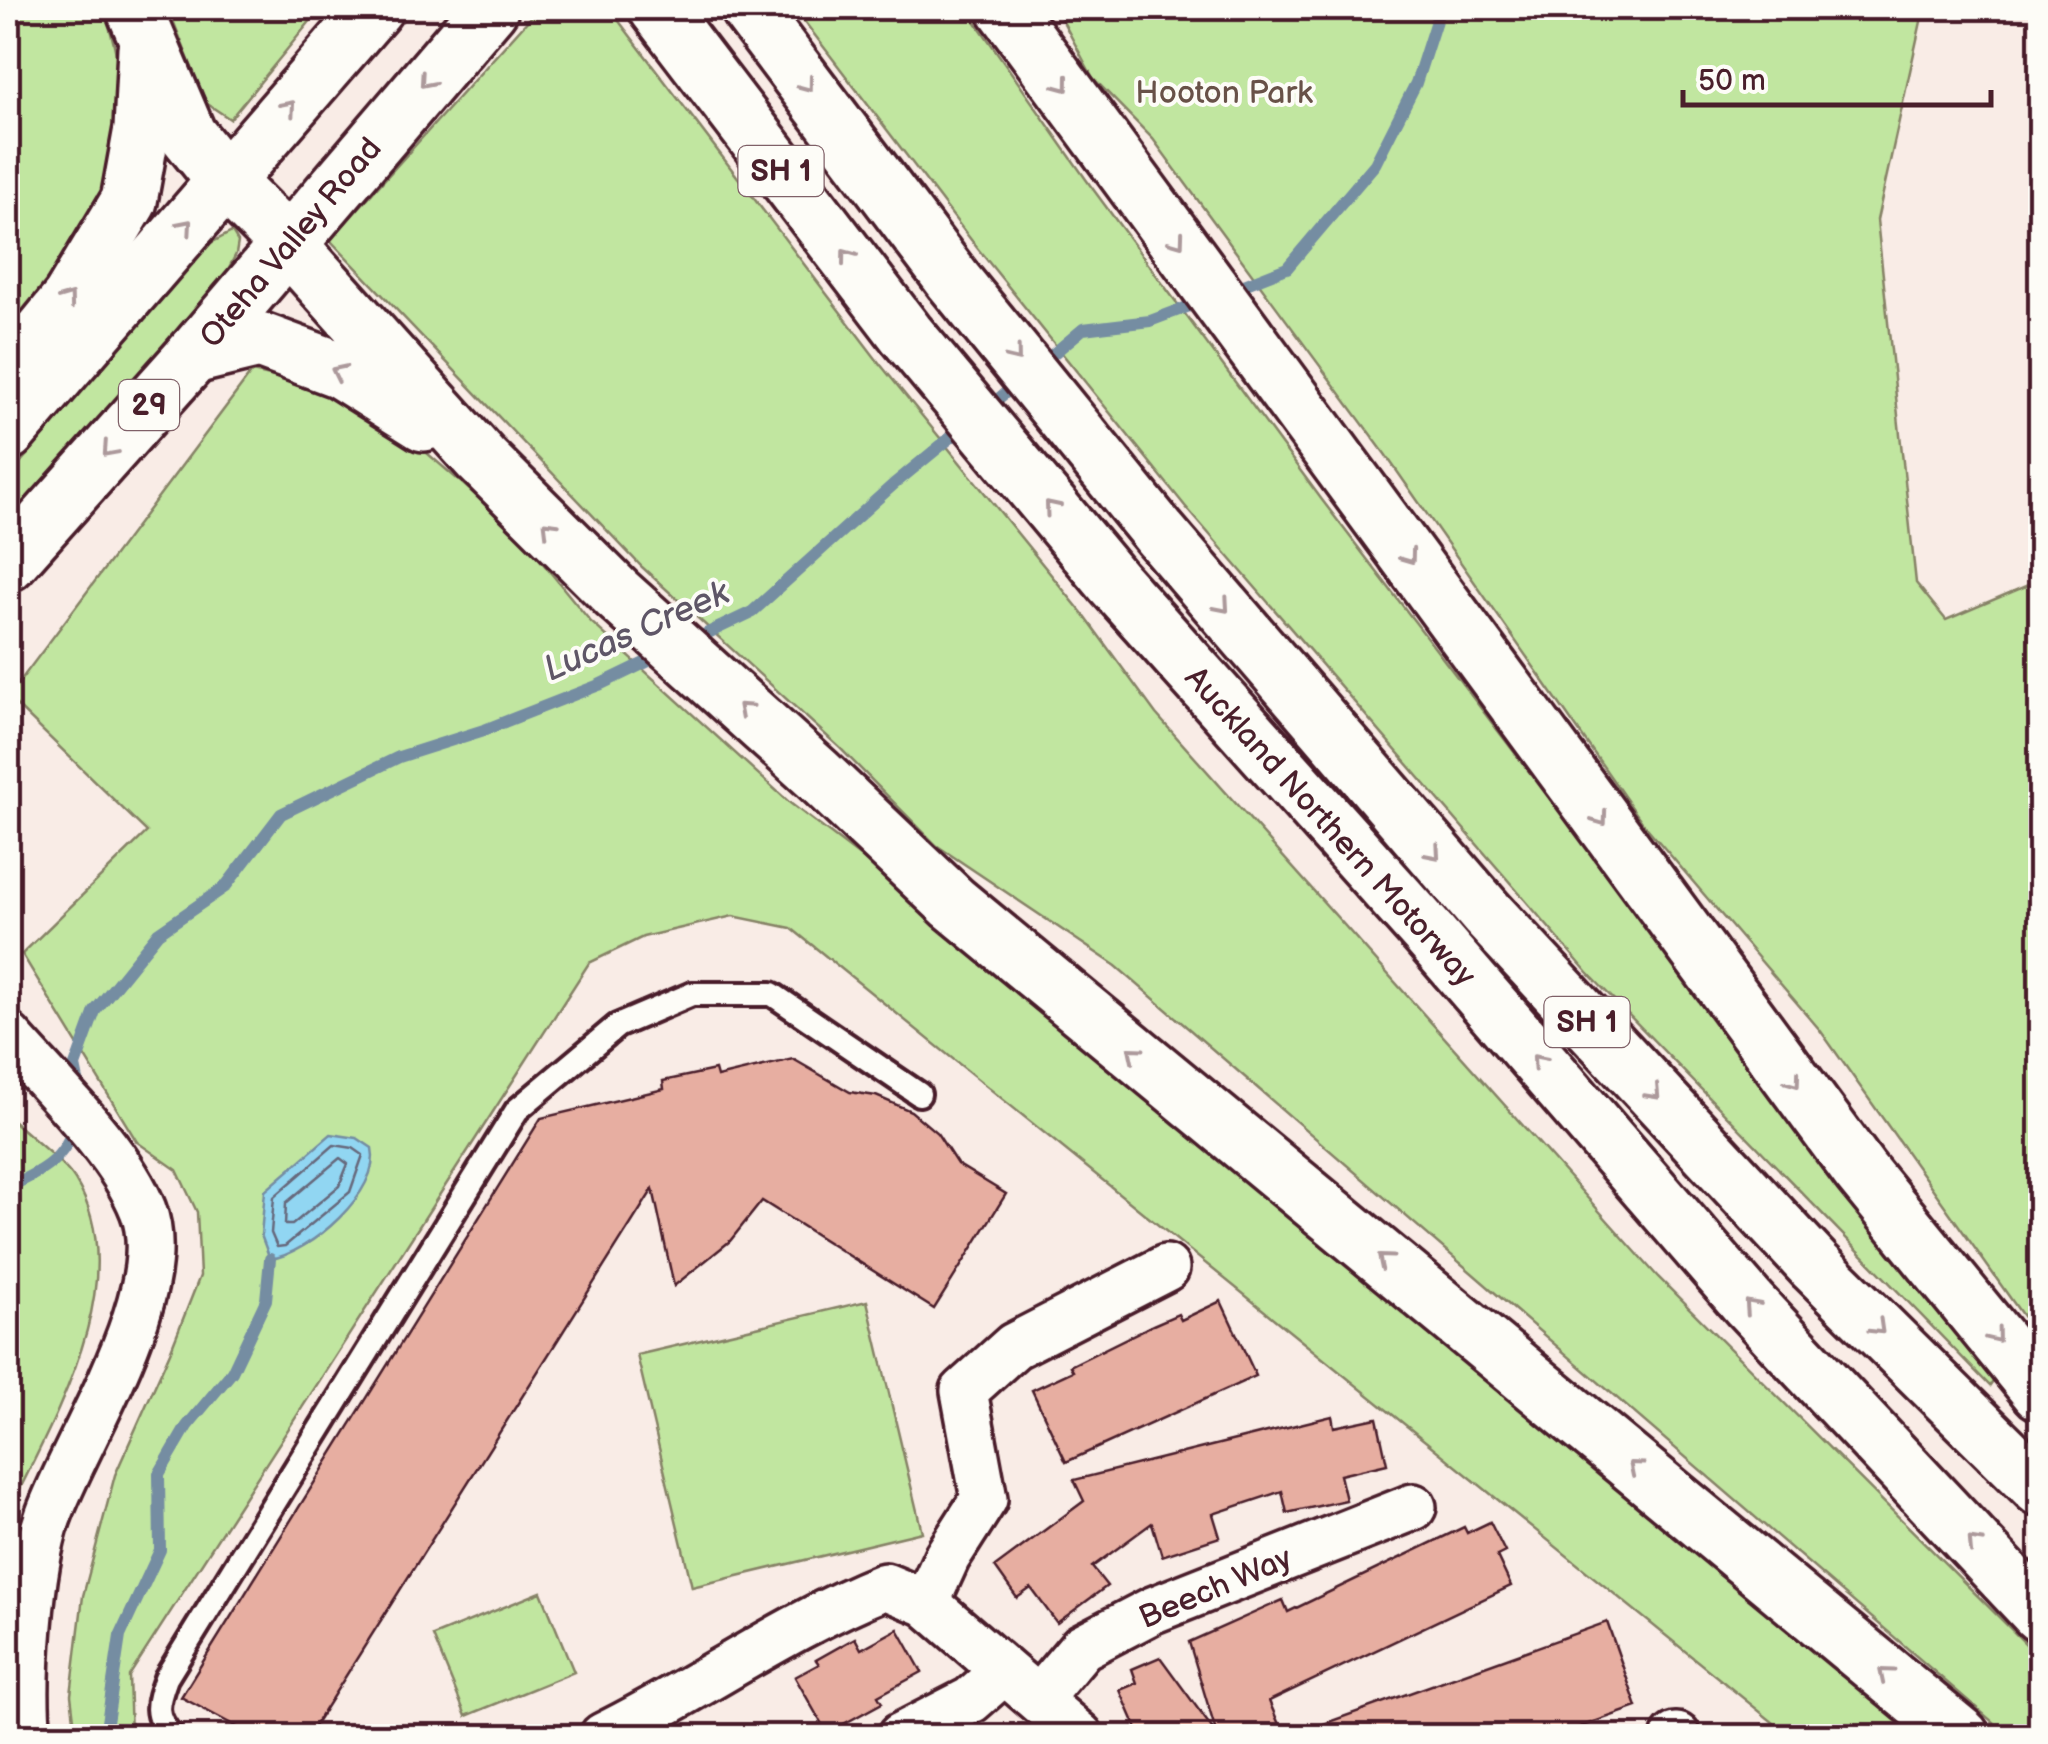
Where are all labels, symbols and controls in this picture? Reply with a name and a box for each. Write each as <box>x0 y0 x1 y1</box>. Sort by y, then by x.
scale bar <box>1683 45 1990 107</box>
text: 50 m <box>1698 63 1766 99</box>
one-way arrow <box>420 70 438 88</box>
one-way arrow <box>795 74 812 92</box>
one-way arrow <box>1052 74 1069 92</box>
park label: Hooton Park <box>1135 74 1313 113</box>
one-way arrow <box>277 101 295 119</box>
street label: Oteha Valley Road <box>192 130 390 356</box>
road number: SH 1 <box>738 146 824 196</box>
one-way arrow <box>175 220 193 238</box>
one-way arrow <box>1167 230 1184 248</box>
one-way arrow <box>841 249 859 267</box>
one-way arrow <box>57 292 74 310</box>
one-way arrow <box>1003 344 1021 362</box>
one-way arrow <box>331 364 349 384</box>
road number: 29 <box>119 380 179 430</box>
one-way arrow <box>103 438 121 457</box>
one-way arrow <box>1044 501 1062 519</box>
one-way arrow <box>543 520 561 538</box>
one-way arrow <box>1397 546 1414 564</box>
water label: Lucas Creek <box>537 571 737 691</box>
one-way arrow <box>1211 595 1229 613</box>
street label: Auckland Northern Motorway <box>1176 659 1484 995</box>
one-way arrow <box>737 702 756 720</box>
one-way arrow <box>1590 808 1607 826</box>
one-way arrow <box>1423 841 1441 860</box>
road number: SH 1 <box>1544 997 1630 1047</box>
one-way arrow <box>1127 1047 1145 1065</box>
one-way arrow <box>1532 1054 1550 1072</box>
one-way arrow <box>1782 1070 1799 1088</box>
one-way arrow <box>1642 1081 1660 1100</box>
one-way arrow <box>1378 1254 1396 1272</box>
one-way arrow <box>1745 1299 1763 1318</box>
one-way arrow <box>1866 1316 1884 1334</box>
one-way arrow <box>1983 1325 2001 1343</box>
one-way arrow <box>1628 1461 1646 1479</box>
one-way arrow <box>1968 1536 1986 1555</box>
street label: Beech Way <box>1133 1539 1298 1638</box>
one-way arrow <box>1879 1668 1897 1686</box>

